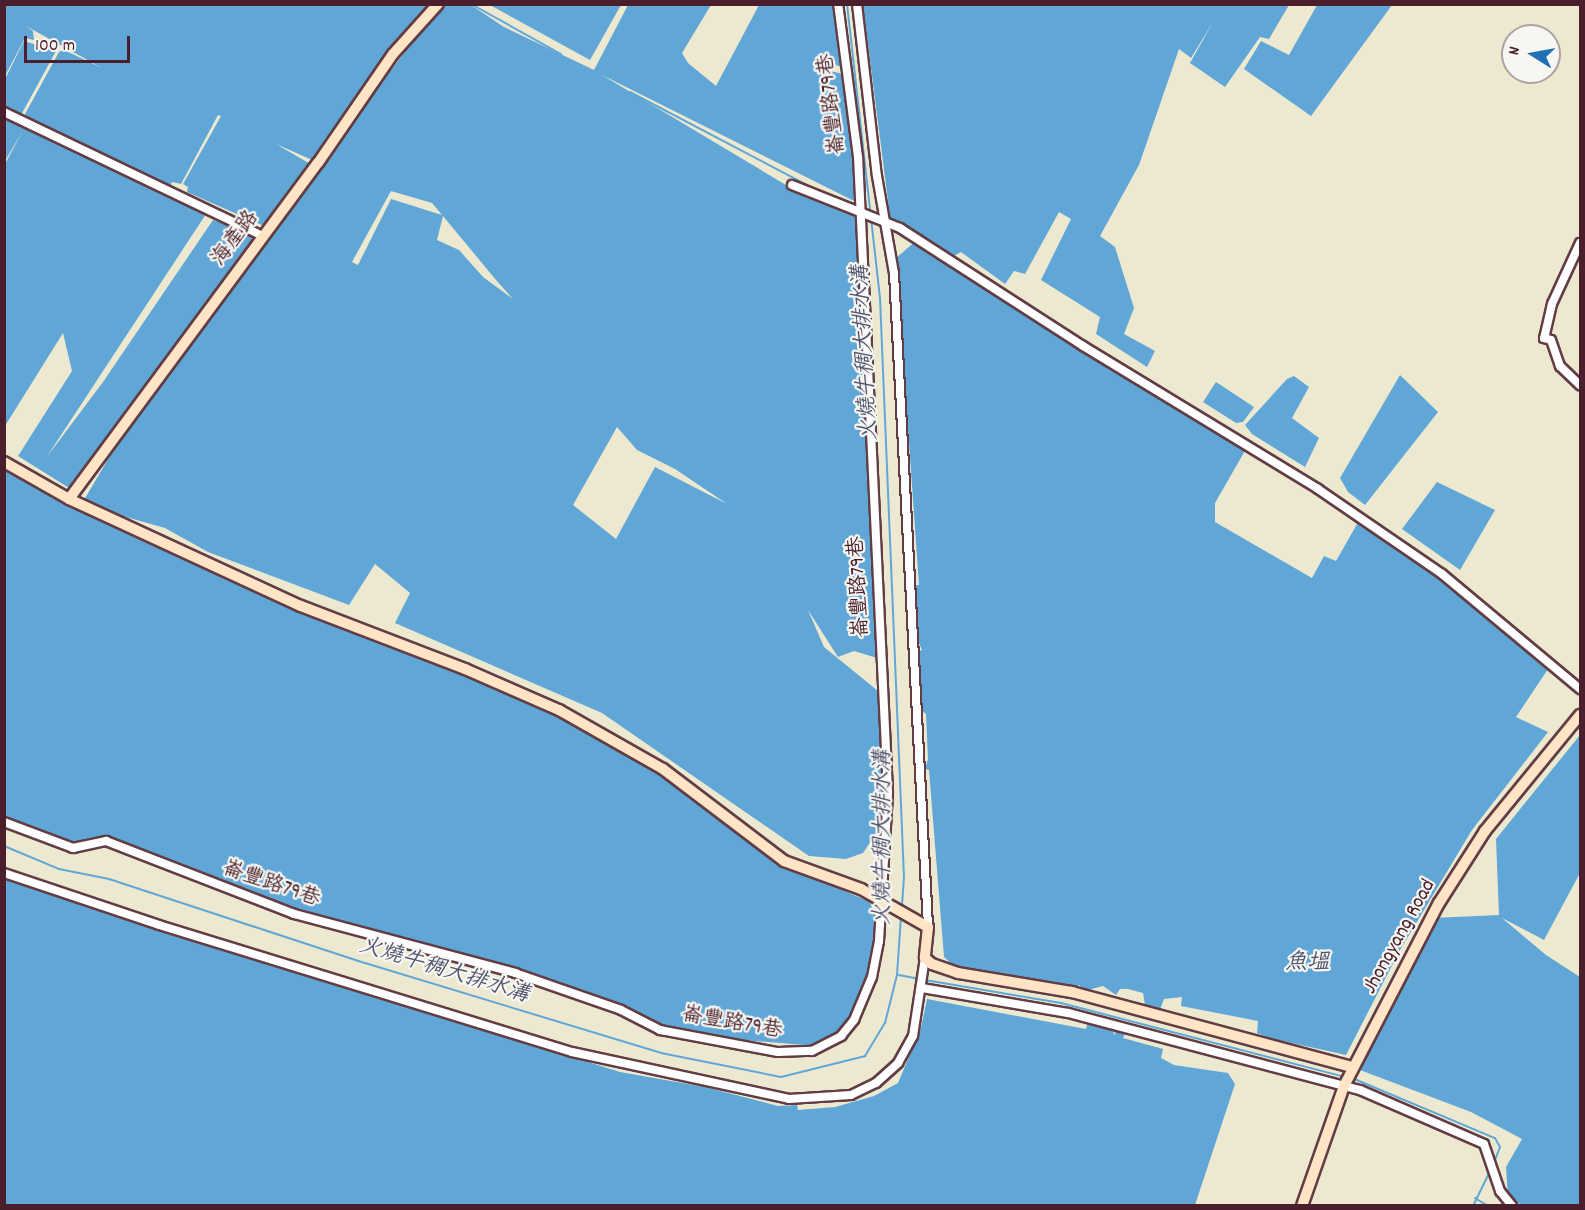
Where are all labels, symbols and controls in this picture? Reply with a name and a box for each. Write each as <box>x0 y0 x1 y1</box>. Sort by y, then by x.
scale bar <box>27 24 134 62</box>
north arrow <box>1501 24 1561 84</box>
text: 100 m <box>35 34 75 59</box>
text: N <box>1503 45 1527 57</box>
street label: 崙豐路79巷 <box>814 52 852 156</box>
street label: 海產路 <box>207 206 265 272</box>
water label: 火燒牛稠大排水溝 <box>848 264 884 442</box>
street label: 崙豐路79巷 <box>845 536 875 638</box>
water label: 火燒牛稠大排水溝 <box>871 750 897 926</box>
street label: 崙豐路79巷 <box>219 857 323 913</box>
street label: Jhongyang Road <box>1358 875 1442 999</box>
water label: 火燒牛稠大排水溝 <box>356 933 532 1009</box>
water label: 魚塭 <box>1285 951 1329 977</box>
street label: 崙豐路79巷 <box>680 1003 784 1045</box>

